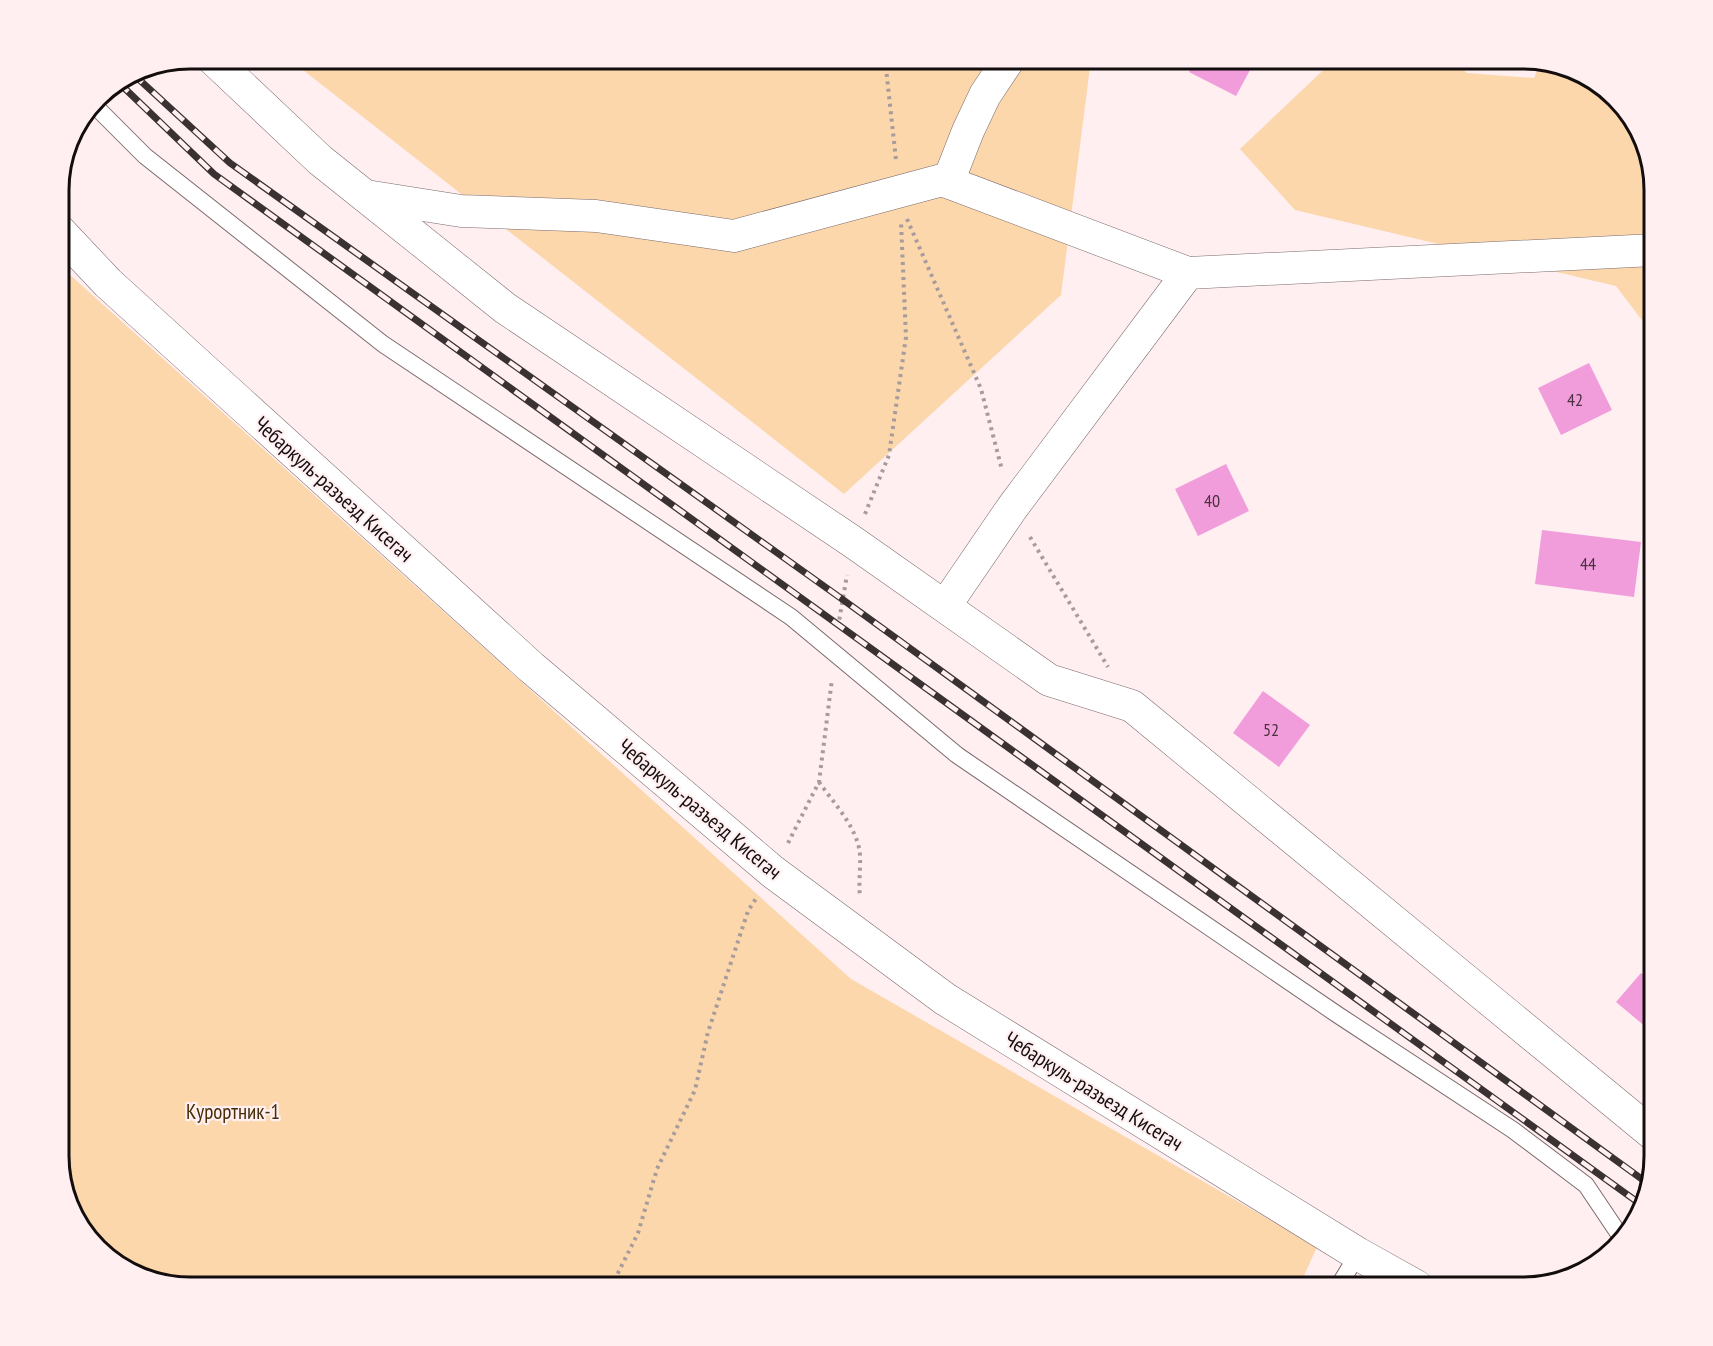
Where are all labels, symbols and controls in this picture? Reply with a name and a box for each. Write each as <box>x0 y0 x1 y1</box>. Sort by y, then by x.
house number: 42 <box>1567 388 1583 411</box>
street label: Чебаркуль-разъезд Кисегач <box>249 410 419 568</box>
house number: 40 <box>1204 489 1220 512</box>
house number: 44 <box>1580 552 1596 575</box>
house number: 52 <box>1263 718 1279 741</box>
street label: Чебаркуль-разъезд Кисегач <box>613 733 787 885</box>
street label: Чебаркуль-разъезд Кисегач <box>1000 1025 1188 1157</box>
park label: Курортник-1 <box>186 1098 280 1125</box>

